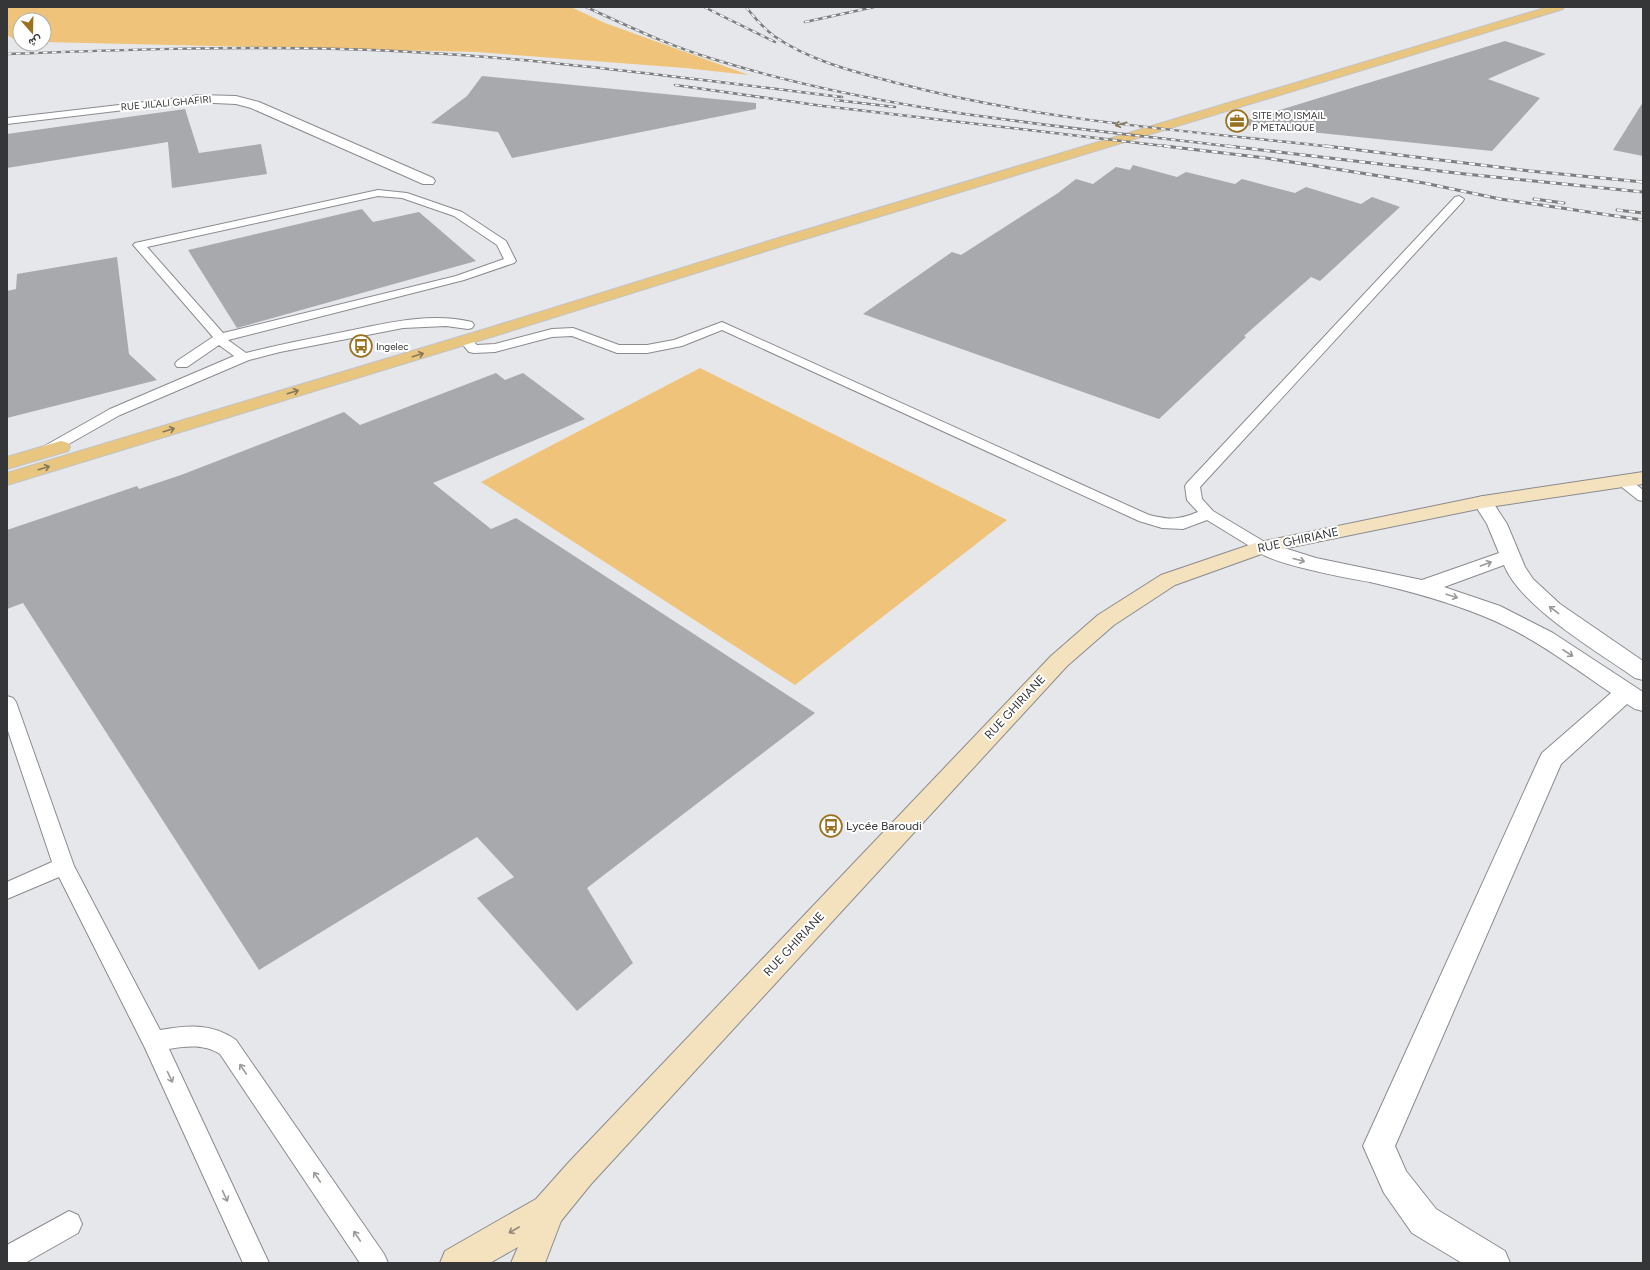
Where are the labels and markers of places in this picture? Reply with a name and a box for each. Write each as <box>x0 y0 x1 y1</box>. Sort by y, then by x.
office icon: SITE MO ISMAIL P METALIQUE <box>1224 108 1250 134</box>
place label: SITE MO ISMAIL P METALIQUE <box>1252 109 1326 134</box>
bus stop icon: Ingelec <box>348 333 374 359</box>
place label: Ingelec <box>376 340 409 353</box>
bus stop icon: Lycée Baroudi <box>818 813 844 839</box>
place label: Lycée Baroudi <box>846 819 922 833</box>

